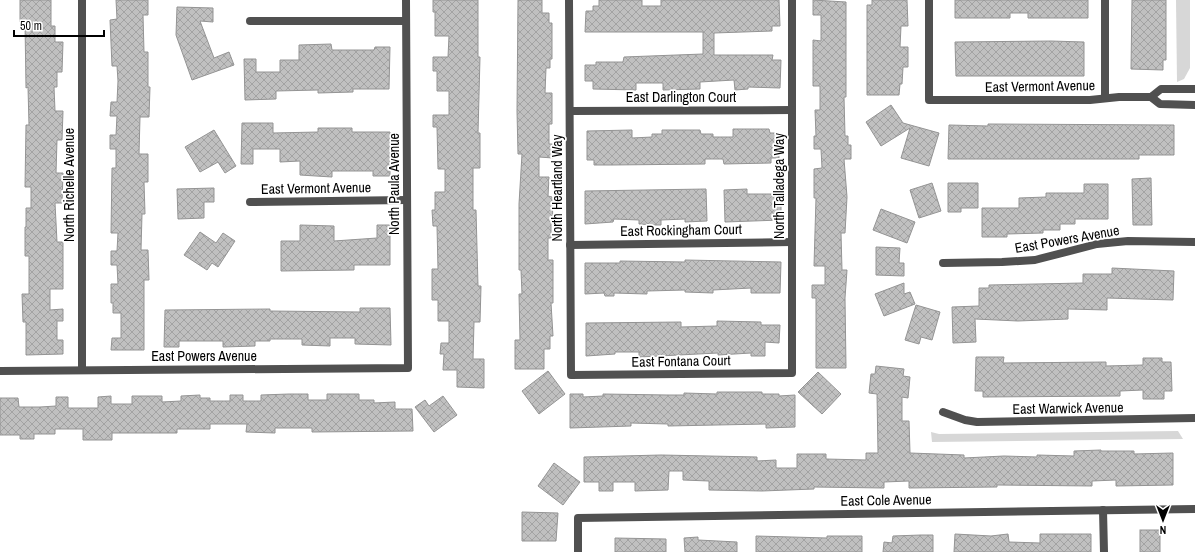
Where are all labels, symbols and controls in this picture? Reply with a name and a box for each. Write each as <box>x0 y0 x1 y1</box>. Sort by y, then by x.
scale bar <box>14 12 104 38</box>
text: 50 m <box>20 18 42 34</box>
street label: East Vermont Avenue <box>985 76 1095 96</box>
street label: East Darlington Court <box>626 88 736 106</box>
street label: North Richelle Avenue <box>60 128 78 242</box>
street label: North Paula Avenue <box>385 133 403 235</box>
street label: North Talladega Way <box>770 133 788 239</box>
street label: North Heartland Way <box>548 134 566 241</box>
street label: East Vermont Avenue <box>261 178 371 198</box>
street label: East Rockingham Court <box>620 220 742 240</box>
street label: East Powers Avenue <box>1013 221 1121 257</box>
street label: East Powers Avenue <box>151 347 257 365</box>
street label: East Fontana Court <box>631 351 731 371</box>
street label: East Warwick Avenue <box>1012 398 1124 418</box>
street label: East Cole Avenue <box>840 490 932 510</box>
north arrow <box>1143 500 1183 540</box>
text: N <box>1160 523 1166 537</box>

